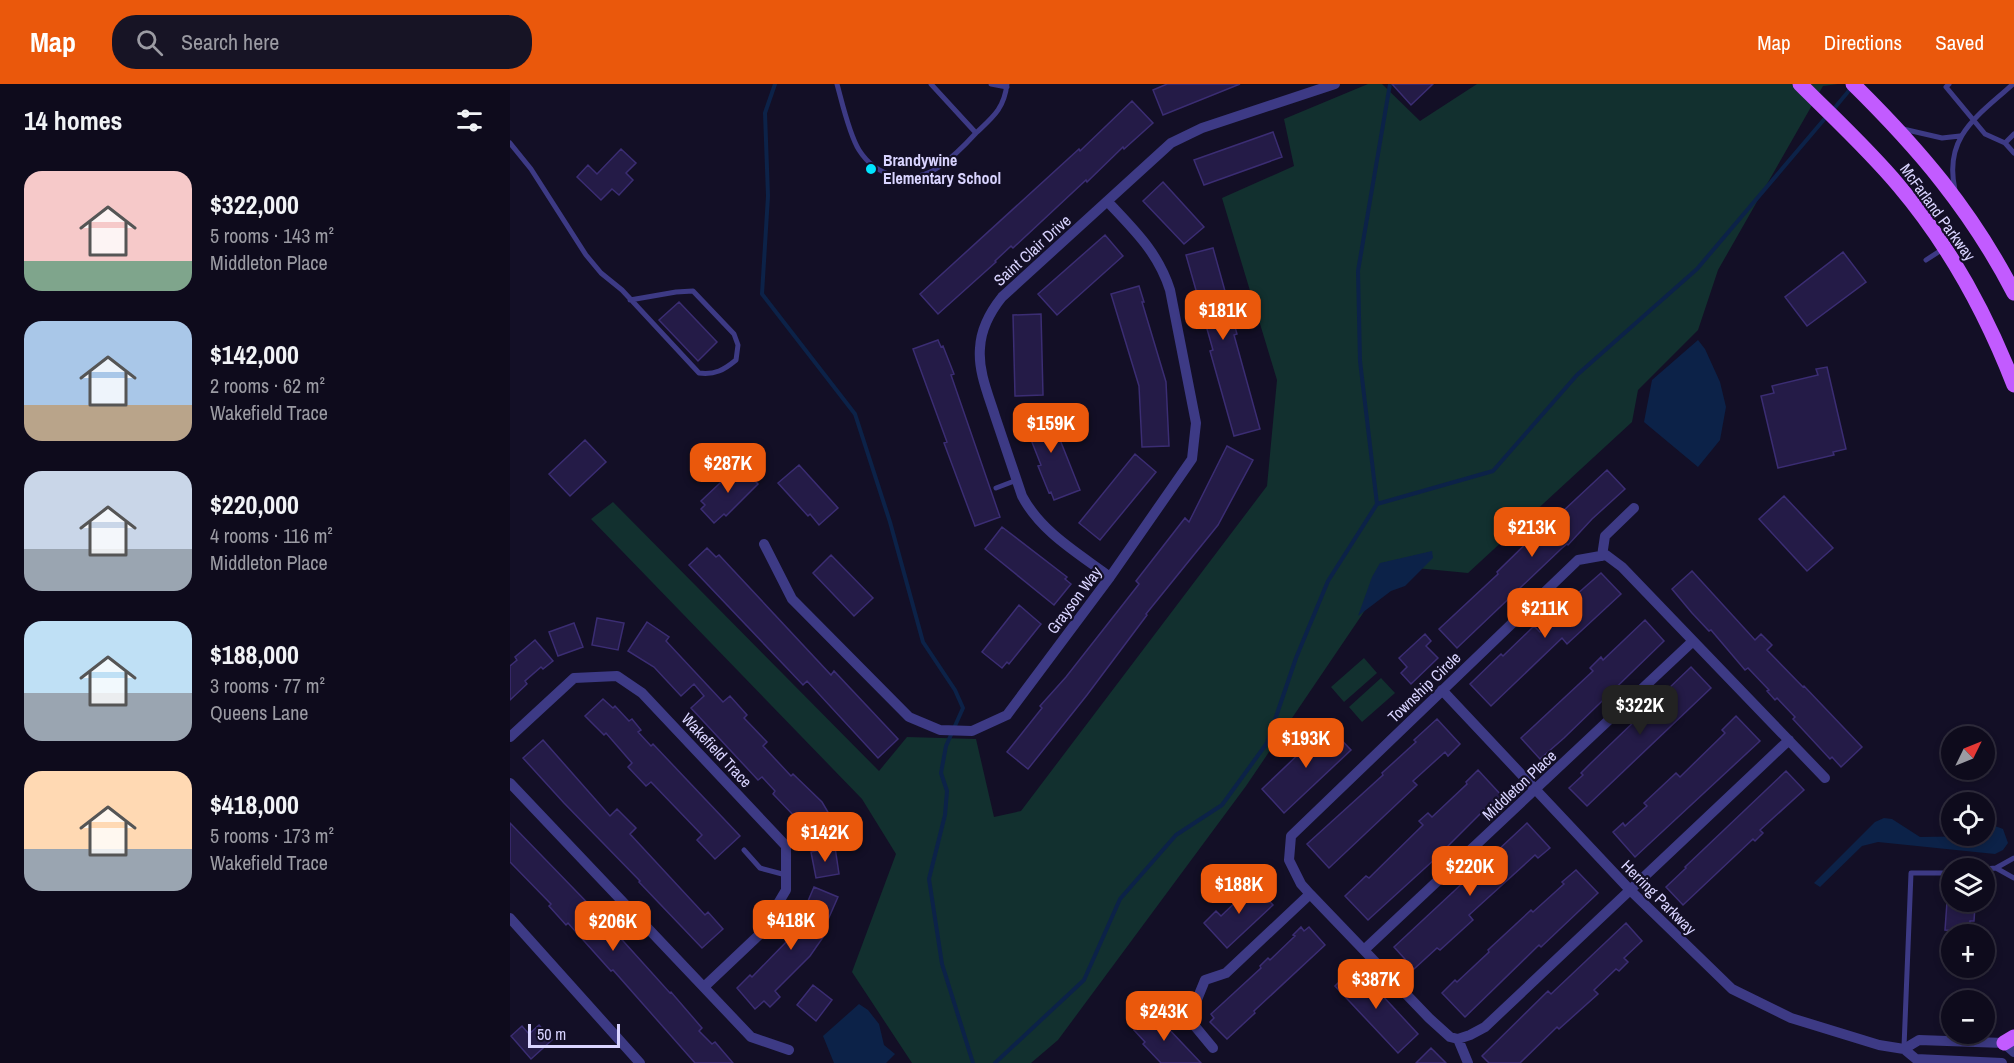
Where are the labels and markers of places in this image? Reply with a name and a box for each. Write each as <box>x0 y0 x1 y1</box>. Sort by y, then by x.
place label: Brandywine Elementary School <box>883 149 1001 189</box>
marker: Brandywine Elementary School <box>864 162 878 176</box>
pin: $181K <box>1181 290 1265 341</box>
pin: $159K <box>1009 403 1093 454</box>
pin: $287K <box>686 443 770 494</box>
pin: $213K <box>1490 507 1574 558</box>
pin: $211K <box>1503 588 1587 639</box>
pin: $322K <box>1598 685 1682 736</box>
pin: $193K <box>1264 718 1348 769</box>
pin: $142K <box>783 812 867 863</box>
pin: $220K <box>1428 846 1512 897</box>
pin: $188K <box>1197 864 1281 915</box>
pin: $418K <box>749 900 833 951</box>
pin: $206K <box>571 901 655 952</box>
pin: $387K <box>1334 959 1418 1010</box>
pin: $243K <box>1122 991 1206 1042</box>

